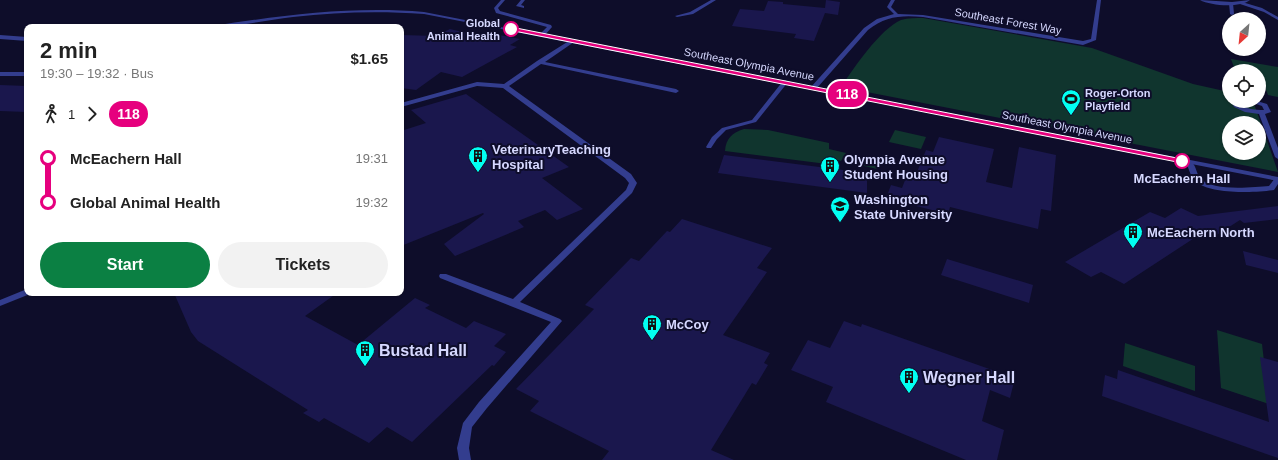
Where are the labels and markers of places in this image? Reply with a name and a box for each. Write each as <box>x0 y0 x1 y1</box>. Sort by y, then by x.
place label: Global Animal Health <box>427 17 500 42</box>
marker: Global Animal Health <box>503 21 519 37</box>
place label: Roger-Orton Playfield <box>1085 87 1151 112</box>
sports icon: Roger-Orton Playfield <box>1060 88 1082 116</box>
place label: VeterinaryTeaching Hospital <box>492 142 611 172</box>
building icon: VeterinaryTeaching Hospital <box>467 145 489 173</box>
place label: Olympia Avenue Student Housing <box>844 152 948 182</box>
marker: McEachern Hall <box>1174 153 1190 169</box>
building icon: Olympia Avenue Student Housing <box>819 155 841 183</box>
place label: McEachern Hall <box>1134 171 1230 186</box>
place label: Washington State University <box>854 192 953 222</box>
school or university icon: Washington State University <box>829 195 851 223</box>
building icon: McEachern North <box>1122 221 1144 249</box>
place label: McEachern North <box>1147 225 1255 240</box>
building icon: McCoy <box>641 313 663 341</box>
place label: McCoy <box>666 317 709 332</box>
building icon: Bustad Hall <box>354 339 376 367</box>
place label: Bustad Hall <box>379 342 467 359</box>
building icon: Wegner Hall <box>898 366 920 394</box>
place label: Wegner Hall <box>923 369 1015 386</box>

